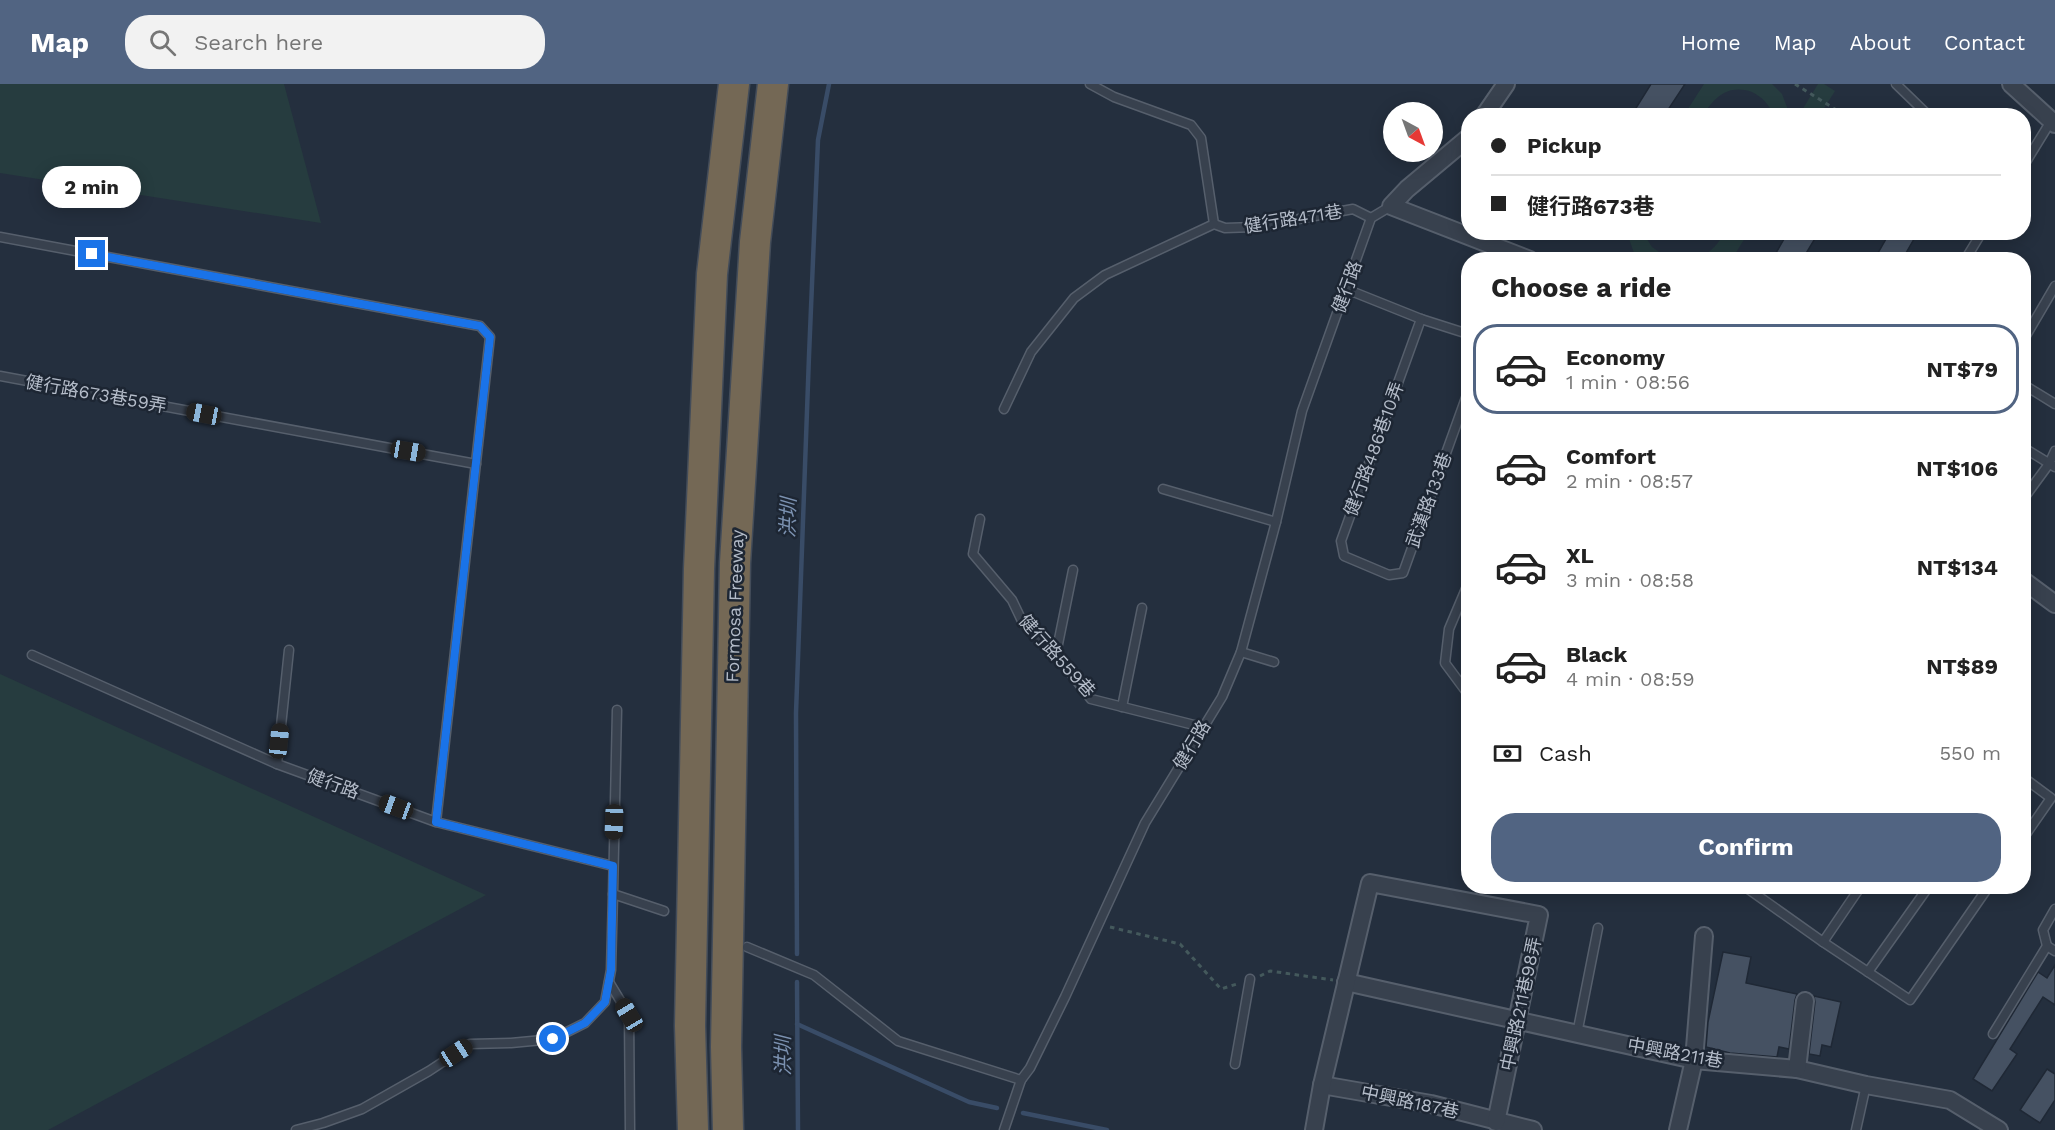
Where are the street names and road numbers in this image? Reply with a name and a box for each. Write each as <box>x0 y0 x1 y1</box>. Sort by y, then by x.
street label: 健行路471巷 <box>1242 200 1344 237</box>
street label: 健行路 <box>1327 258 1366 316</box>
street label: 健行路673巷59弄 <box>24 371 168 416</box>
street label: 健行路486巷10弄 <box>1340 379 1408 519</box>
street label: 武漢路133巷 <box>1402 449 1456 550</box>
street label: Formosa Freeway <box>721 528 748 683</box>
street label: 健行路559巷 <box>1015 610 1100 701</box>
street label: 健行路 <box>1169 716 1214 773</box>
street label: 健行路 <box>304 764 362 803</box>
street label: 中興路211巷98弄 <box>1496 935 1545 1073</box>
street label: 中興路211巷 <box>1626 1034 1724 1071</box>
street label: 中興路187巷 <box>1359 1081 1461 1122</box>

